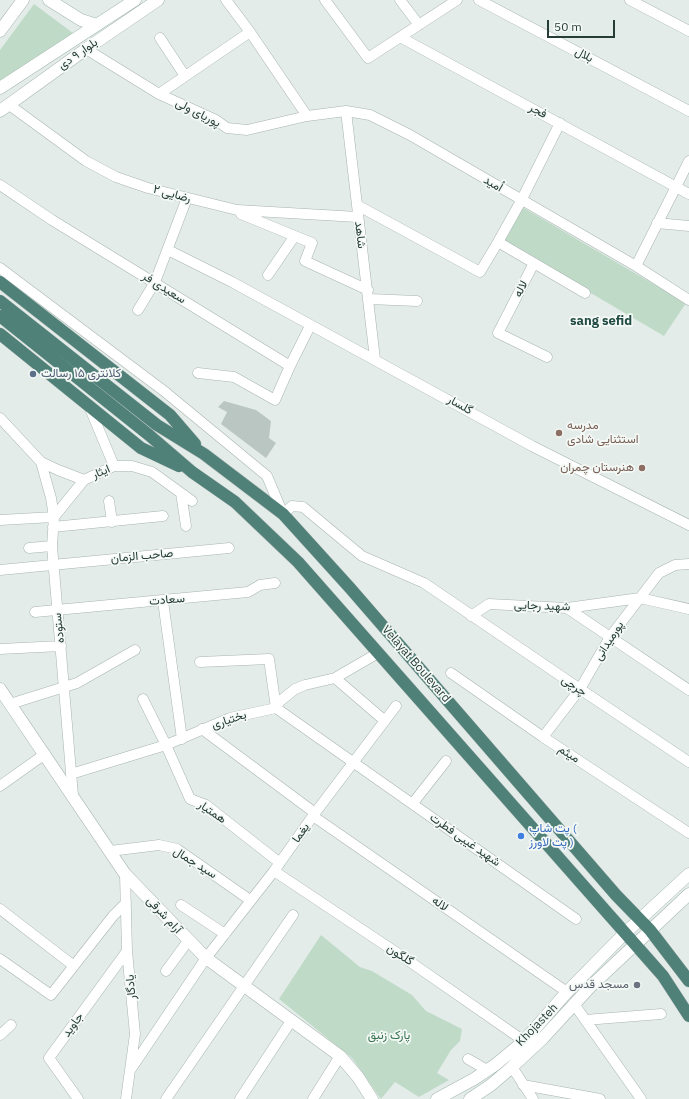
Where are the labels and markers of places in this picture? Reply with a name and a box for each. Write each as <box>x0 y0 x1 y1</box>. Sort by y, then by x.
place label: کلانتری ۱۵ رسالت <box>41 367 121 381</box>
marker: کلانتری ۱۵ رسالت <box>28 369 38 379</box>
place label: مدرسه استثنایی شادی <box>567 419 638 447</box>
marker: مدرسه استثنایی شادی <box>554 428 564 438</box>
place label: هنرستان چمران <box>560 461 634 475</box>
marker: هنرستان چمران <box>637 463 647 473</box>
place label: پت شاپ ( پت لاورز ) <box>529 822 577 850</box>
marker: پت شاپ ( پت لاورز ) <box>516 831 526 841</box>
place label: مسجد قدس <box>569 978 629 992</box>
marker: مسجد قدس <box>632 980 642 990</box>

